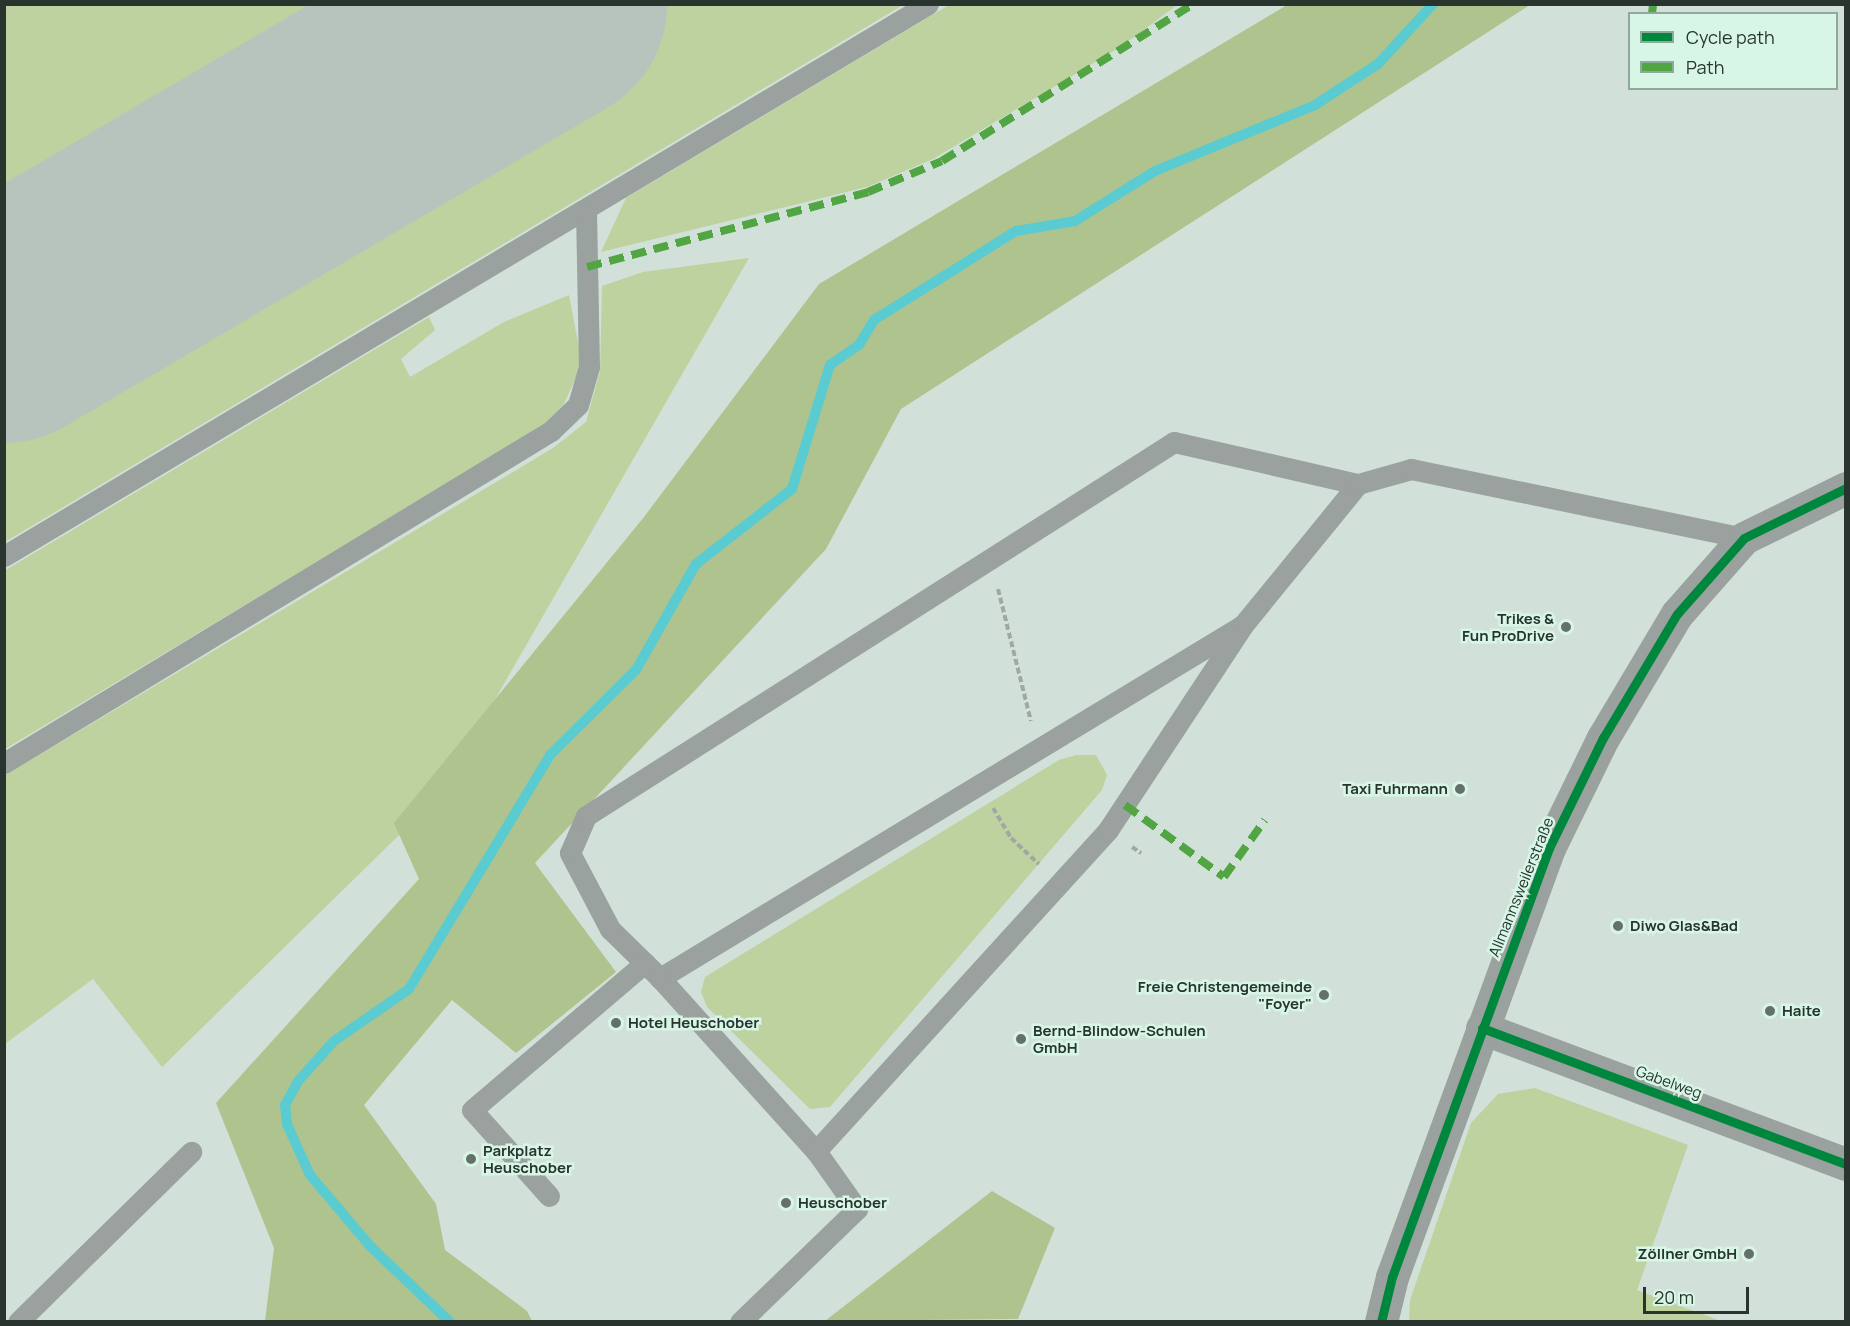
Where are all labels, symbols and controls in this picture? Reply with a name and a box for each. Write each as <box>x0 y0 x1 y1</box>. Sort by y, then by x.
legend <box>1628 12 1838 90</box>
text: Cycle path <box>1686 25 1775 49</box>
text: Path <box>1686 55 1724 79</box>
place label: Trikes & Fun ProDrive <box>1462 609 1554 644</box>
marker: Trikes & Fun ProDrive <box>1559 620 1573 634</box>
place label: Taxi Fuhrmann <box>1342 780 1448 798</box>
marker: Taxi Fuhrmann <box>1453 782 1467 796</box>
street label: Allmannsweilerstraße <box>1485 815 1557 959</box>
place label: Diwo Glas&Bad <box>1630 917 1738 935</box>
marker: Diwo Glas&Bad <box>1611 919 1625 933</box>
place label: Freie Christengemeinde "Foyer" <box>1138 977 1312 1012</box>
marker: Freie Christengemeinde "Foyer" <box>1317 988 1331 1002</box>
place label: Haite <box>1782 1002 1821 1020</box>
marker: Haite <box>1763 1004 1777 1018</box>
place label: Hotel Heuschober <box>628 1014 759 1032</box>
marker: Hotel Heuschober <box>609 1016 623 1030</box>
place label: Bernd-Blindow-Schulen GmbH <box>1033 1021 1206 1056</box>
marker: Bernd-Blindow-Schulen GmbH <box>1014 1032 1028 1046</box>
street label: Gabelweg <box>1634 1062 1704 1102</box>
place label: Parkplatz Heuschober <box>483 1141 572 1176</box>
marker: Parkplatz Heuschober <box>464 1152 478 1166</box>
place label: Heuschober <box>798 1194 887 1212</box>
marker: Heuschober <box>779 1196 793 1210</box>
place label: Zöllner GmbH <box>1638 1245 1737 1263</box>
marker: Zöllner GmbH <box>1742 1247 1756 1261</box>
scale bar <box>1646 1275 1752 1313</box>
text: 20 m <box>1654 1285 1694 1309</box>

